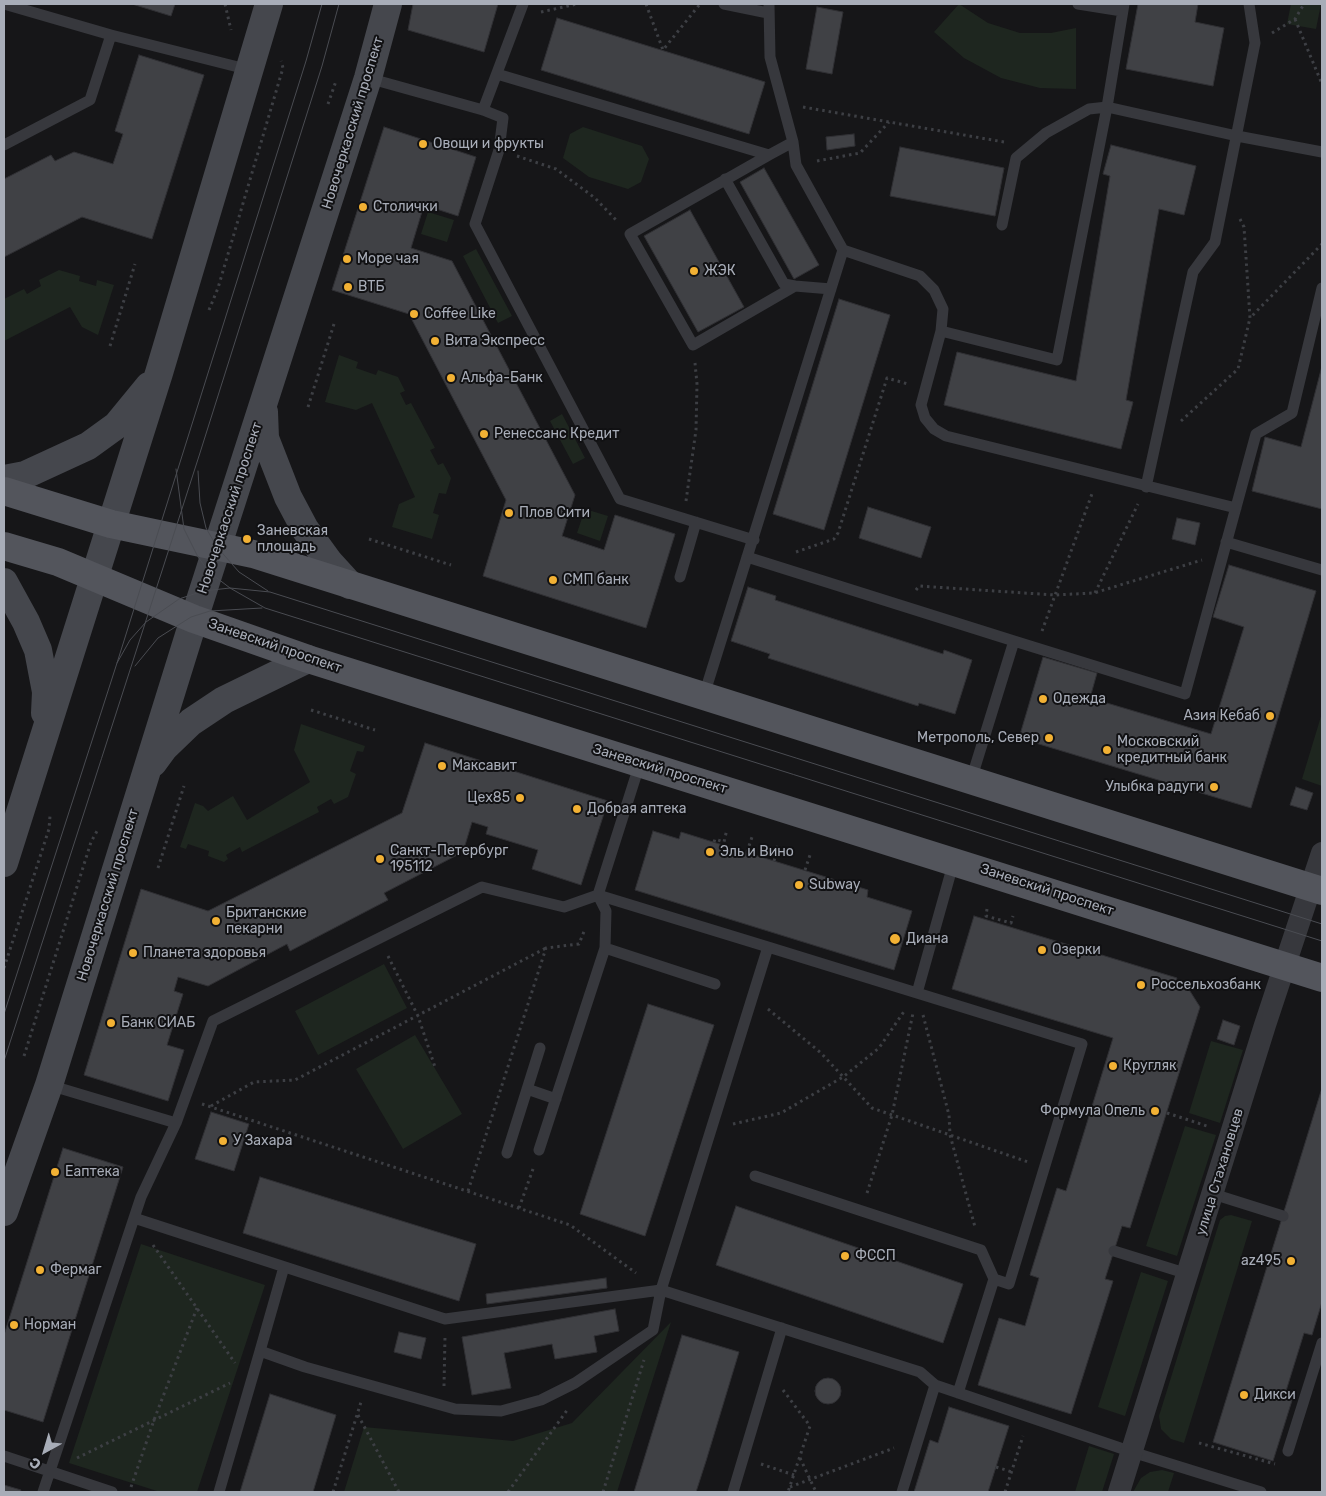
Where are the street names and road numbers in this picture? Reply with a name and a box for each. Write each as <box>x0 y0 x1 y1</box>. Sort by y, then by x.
street label: Новочеркасский проспект <box>319 35 387 211</box>
street label: Новочеркасский проспект <box>194 420 266 596</box>
street label: Заневский проспект <box>206 615 344 677</box>
street label: Заневский проспект <box>591 741 729 797</box>
street label: Новочеркасский проспект <box>74 807 142 983</box>
street label: Заневский проспект <box>978 860 1116 920</box>
street label: улица Стахановцев <box>1193 1106 1247 1238</box>

